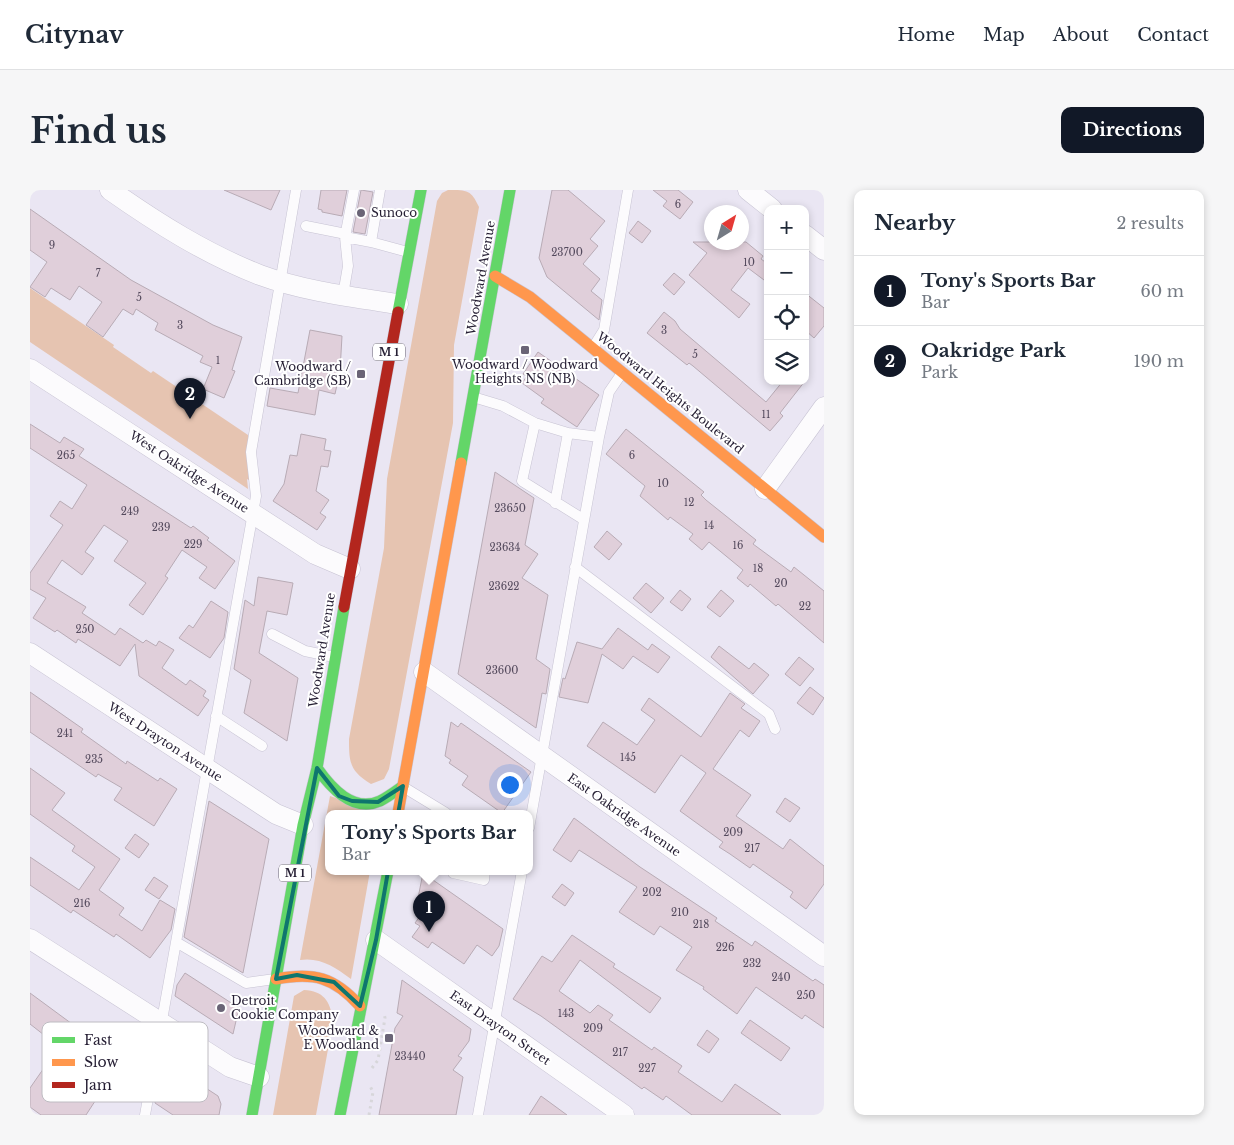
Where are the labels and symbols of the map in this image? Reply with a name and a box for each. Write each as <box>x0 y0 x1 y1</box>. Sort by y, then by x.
house number: 6 <box>675 198 681 211</box>
place label: Sunoco <box>371 205 417 220</box>
north arrow <box>704 205 749 250</box>
marker: Sunoco <box>355 207 367 219</box>
street label: Woodward Avenue <box>463 219 498 337</box>
house number: 9 <box>49 239 55 252</box>
house number: 23700 <box>551 246 583 259</box>
house number: 10 <box>743 256 755 269</box>
house number: 7 <box>95 267 101 280</box>
house number: 5 <box>136 291 142 304</box>
house number: 3 <box>177 319 183 332</box>
house number: 3 <box>661 324 667 337</box>
street label: Woodward Heights Boulevard <box>593 328 747 457</box>
road number: M 1 <box>373 344 405 360</box>
marker: Woodward / Woodward Heights NS (NB) <box>519 344 531 356</box>
house number: 5 <box>692 348 698 361</box>
house number: 1 <box>216 354 220 367</box>
place label: Woodward / Woodward Heights NS (NB) <box>451 357 598 386</box>
place label: Woodward / Cambridge (SB) <box>254 359 351 388</box>
marker: Woodward / Cambridge (SB) <box>355 368 367 380</box>
pin: 2 <box>174 378 206 419</box>
house number: 11 <box>762 408 770 421</box>
street label: West Oakridge Avenue <box>126 427 252 516</box>
house number: 265 <box>57 449 75 462</box>
house number: 6 <box>629 449 635 462</box>
house number: 10 <box>657 477 669 490</box>
house number: 12 <box>684 496 694 509</box>
house number: 23650 <box>494 502 526 515</box>
house number: 249 <box>121 505 139 518</box>
house number: 14 <box>704 519 714 532</box>
house number: 239 <box>152 521 170 534</box>
house number: 229 <box>184 538 202 551</box>
house number: 16 <box>733 539 743 552</box>
house number: 23634 <box>490 541 521 554</box>
house number: 18 <box>753 562 763 575</box>
house number: 20 <box>774 577 788 590</box>
house number: 23622 <box>488 580 520 593</box>
street label: Woodward Avenue <box>305 591 338 709</box>
house number: 22 <box>799 600 811 613</box>
house number: 250 <box>76 623 94 636</box>
house number: 23600 <box>485 664 519 677</box>
street label: West Drayton Avenue <box>104 698 225 784</box>
house number: 241 <box>57 727 73 740</box>
house number: 145 <box>620 751 636 764</box>
house number: 235 <box>85 753 103 766</box>
street label: East Oakridge Avenue <box>565 770 684 859</box>
your location <box>497 772 523 798</box>
house number: 209 <box>723 826 743 839</box>
house number: 217 <box>744 842 761 855</box>
road number: M 1 <box>279 864 311 881</box>
house number: 202 <box>642 886 662 899</box>
pin: 1 <box>413 891 445 932</box>
house number: 216 <box>73 897 91 910</box>
house number: 210 <box>671 906 689 919</box>
house number: 218 <box>693 918 709 931</box>
house number: 226 <box>716 941 734 954</box>
house number: 232 <box>743 957 761 970</box>
house number: 240 <box>771 971 791 984</box>
street label: East Drayton Street <box>447 987 554 1068</box>
house number: 250 <box>797 989 815 1002</box>
place label: Detroit Cookie Company <box>231 993 339 1022</box>
marker: Detroit Cookie Company <box>215 1002 227 1014</box>
house number: 143 <box>558 1007 574 1020</box>
legend <box>42 1022 208 1102</box>
house number: 209 <box>583 1022 603 1035</box>
place label: Woodward & E Woodland <box>297 1023 379 1052</box>
text: Fast <box>84 1031 113 1049</box>
marker: Woodward & E Woodland <box>383 1032 395 1044</box>
house number: 217 <box>612 1046 629 1059</box>
house number: 23440 <box>394 1050 426 1063</box>
text: Slow <box>84 1053 118 1071</box>
house number: 227 <box>638 1062 657 1075</box>
text: Jam <box>82 1076 112 1094</box>

